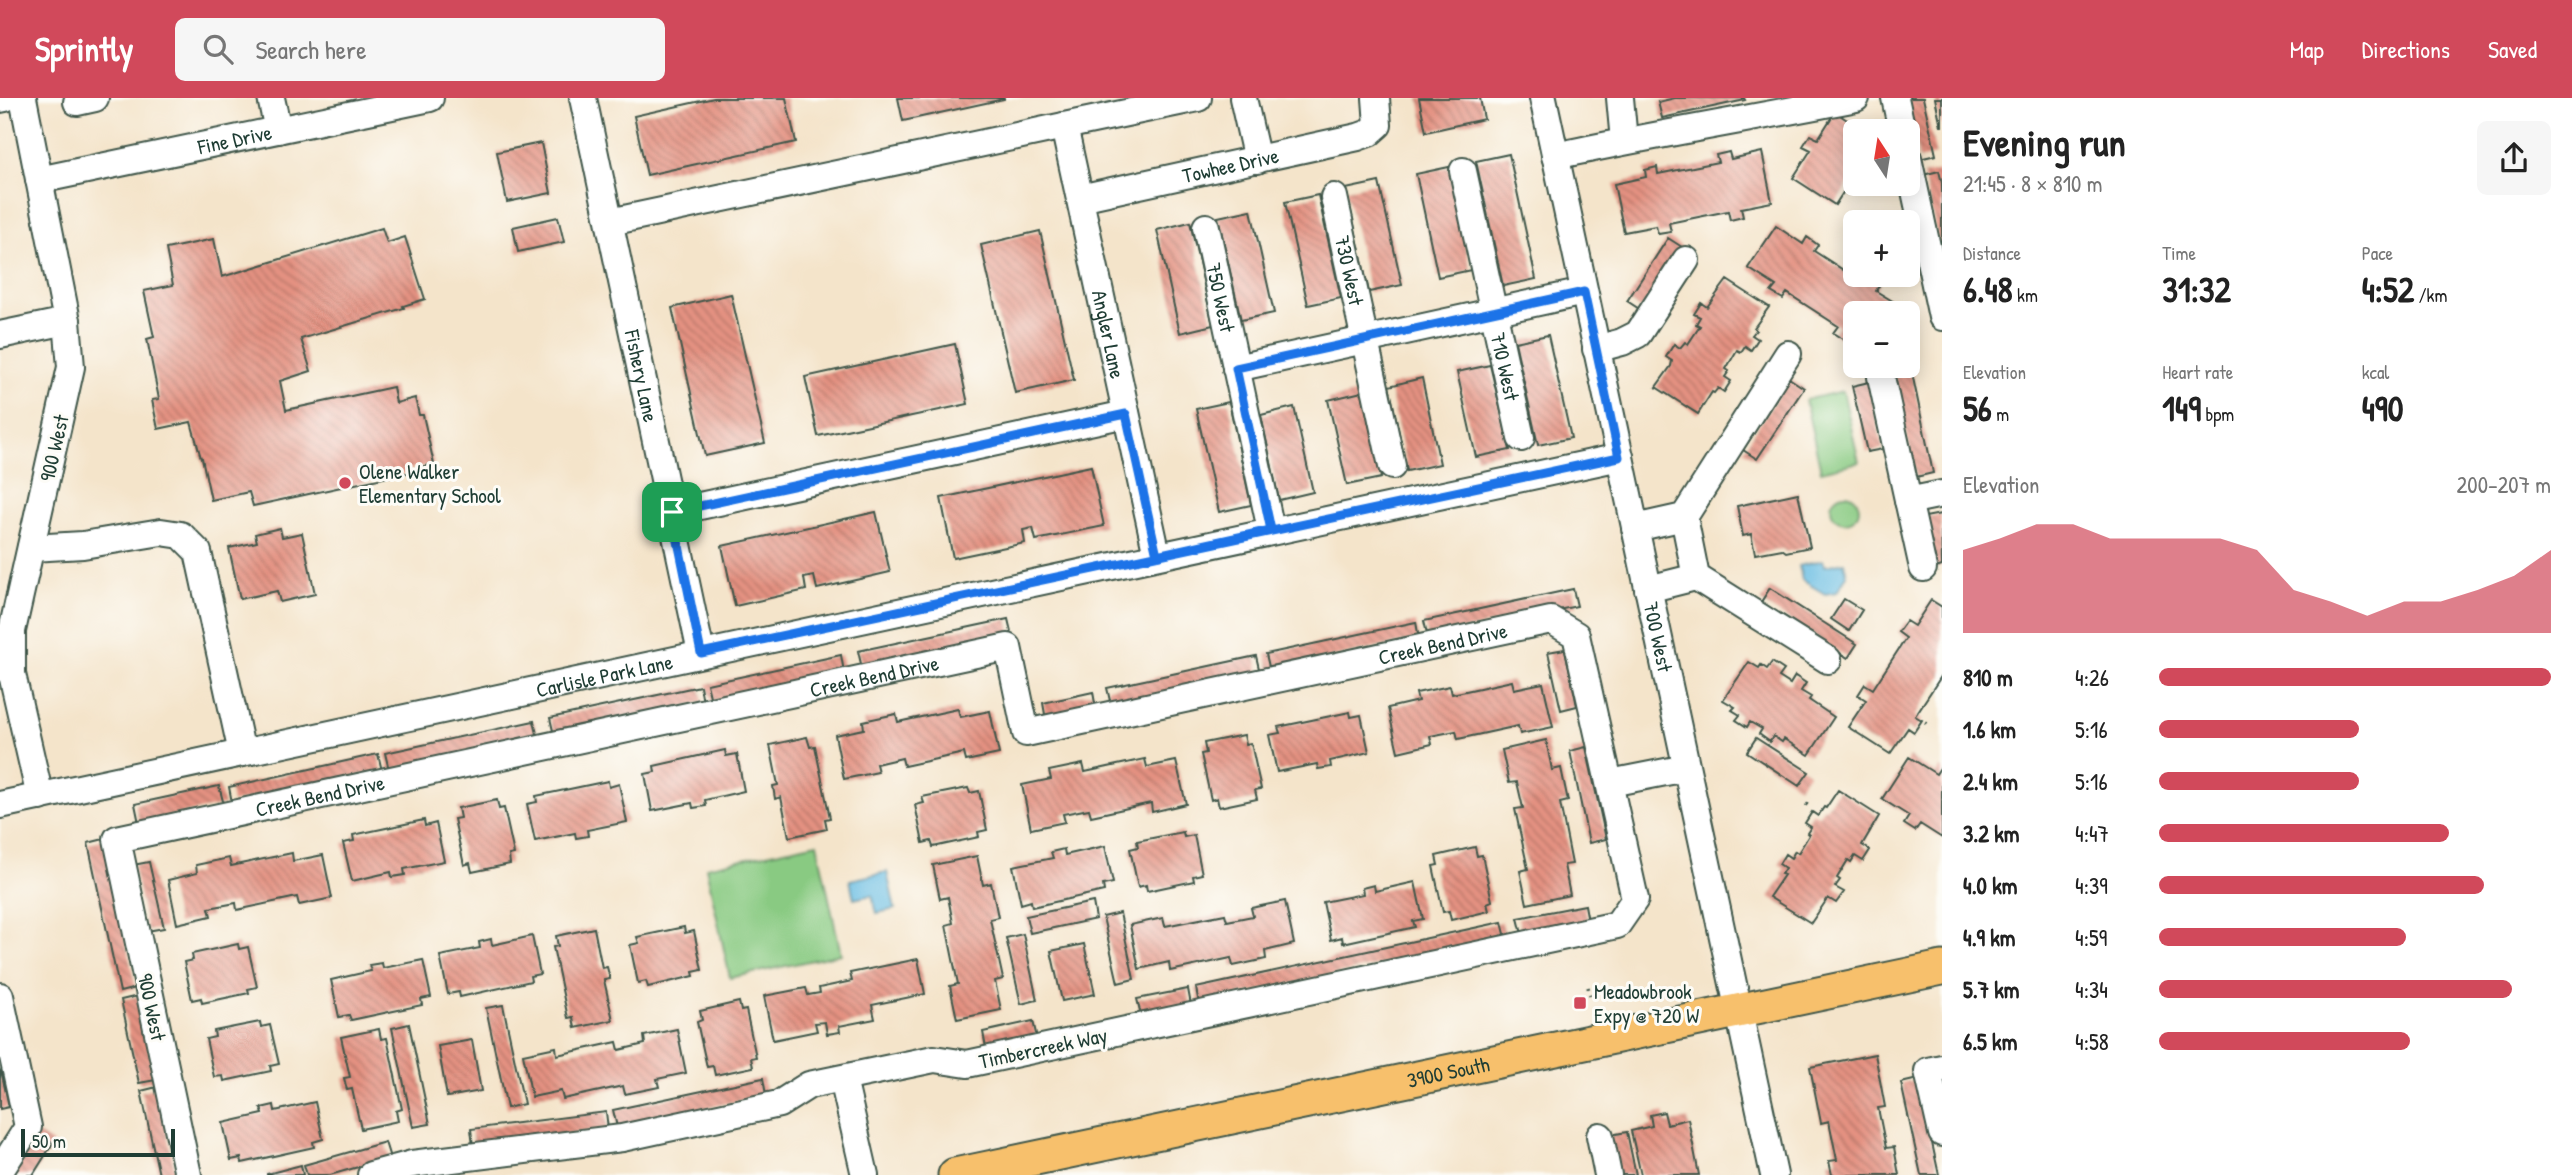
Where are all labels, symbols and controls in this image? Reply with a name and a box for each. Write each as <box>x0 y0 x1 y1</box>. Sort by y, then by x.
search box <box>175 18 665 81</box>
text: Sprintly <box>35 27 133 71</box>
icon: search <box>199 30 237 68</box>
text: Search here <box>255 32 366 67</box>
text: Map <box>2290 33 2324 65</box>
text: Directions <box>2362 33 2450 65</box>
text: Saved <box>2488 33 2537 65</box>
text: Evening run <box>1963 116 2126 168</box>
street label: Fine Drive <box>194 117 274 161</box>
north arrow <box>1843 119 1920 196</box>
map controls <box>1843 119 1920 378</box>
button: share <box>2477 121 2551 195</box>
street label: Towhee Drive <box>1179 140 1281 190</box>
text: 21:45 · 8 × 810 m <box>1963 168 2102 199</box>
button: + <box>1843 210 1920 287</box>
street label: 730 West <box>1328 233 1372 309</box>
text: Distance <box>1963 240 2021 266</box>
text: Time <box>2162 240 2196 266</box>
text: Pace <box>2362 240 2393 266</box>
street label: 750 West <box>1200 260 1243 336</box>
text: 6.48 <box>1963 266 2013 313</box>
text: 31:32 <box>2162 266 2231 313</box>
text: 4:52 <box>2362 266 2414 313</box>
text: km <box>2013 282 2038 308</box>
text: /km <box>2414 282 2447 308</box>
street label: Angler Lane <box>1085 287 1133 381</box>
button: − <box>1843 301 1920 378</box>
street label: Fishery Lane <box>618 326 666 425</box>
street label: 710 West <box>1484 330 1527 404</box>
text: Elevation <box>1963 359 2026 385</box>
text: Heart rate <box>2162 359 2233 385</box>
text: kcal <box>2362 359 2389 385</box>
text: 56 <box>1963 385 1992 432</box>
text: 149 <box>2162 385 2201 432</box>
text: 490 <box>2362 385 2403 432</box>
text: m <box>1992 401 2009 427</box>
text: bpm <box>2201 401 2234 427</box>
street label: 900 West <box>32 411 76 484</box>
place label: Olene Walker Elementary School <box>359 457 501 510</box>
text: Elevation <box>1963 469 2039 500</box>
text: 200–207 m <box>2457 469 2551 500</box>
marker: Olene Walker Elementary School <box>337 475 353 491</box>
pin <box>642 482 702 542</box>
icon: arrive <box>653 493 691 531</box>
street label: 700 West <box>1637 599 1680 675</box>
street label: Creek Bend Drive <box>1376 615 1510 671</box>
street label: Carlisle Park Lane <box>533 646 675 704</box>
street label: Creek Bend Drive <box>807 648 941 704</box>
text: 810 m <box>1963 662 2013 693</box>
text: 4:26 <box>2075 662 2109 693</box>
text: 1.6 km <box>1963 714 2016 745</box>
text: 5:16 <box>2075 714 2108 745</box>
text: 2.4 km <box>1963 766 2018 797</box>
text: 5:16 <box>2075 766 2108 797</box>
street label: Creek Bend Drive <box>253 767 387 823</box>
text: 3.2 km <box>1963 818 2019 849</box>
text: 4:47 <box>2075 818 2109 849</box>
text: 4.0 km <box>1963 870 2017 901</box>
text: 4:39 <box>2075 870 2108 901</box>
text: 4.9 km <box>1963 922 2015 953</box>
text: 4:59 <box>2075 922 2107 953</box>
street label: 900 West <box>131 971 173 1044</box>
text: 5.7 km <box>1963 974 2020 1005</box>
text: 4:34 <box>2075 974 2108 1005</box>
place label: Meadowbrook Expy @ 720 W <box>1594 977 1699 1030</box>
marker: Meadowbrook Expy @ 720 W <box>1572 995 1588 1011</box>
street label: Timbercreek Way <box>976 1020 1110 1076</box>
text: 6.5 km <box>1963 1026 2017 1057</box>
text: 4:58 <box>2075 1026 2109 1057</box>
street label: 3900 South <box>1404 1049 1492 1094</box>
scale bar <box>21 1126 175 1158</box>
text: 50 m <box>32 1128 66 1154</box>

